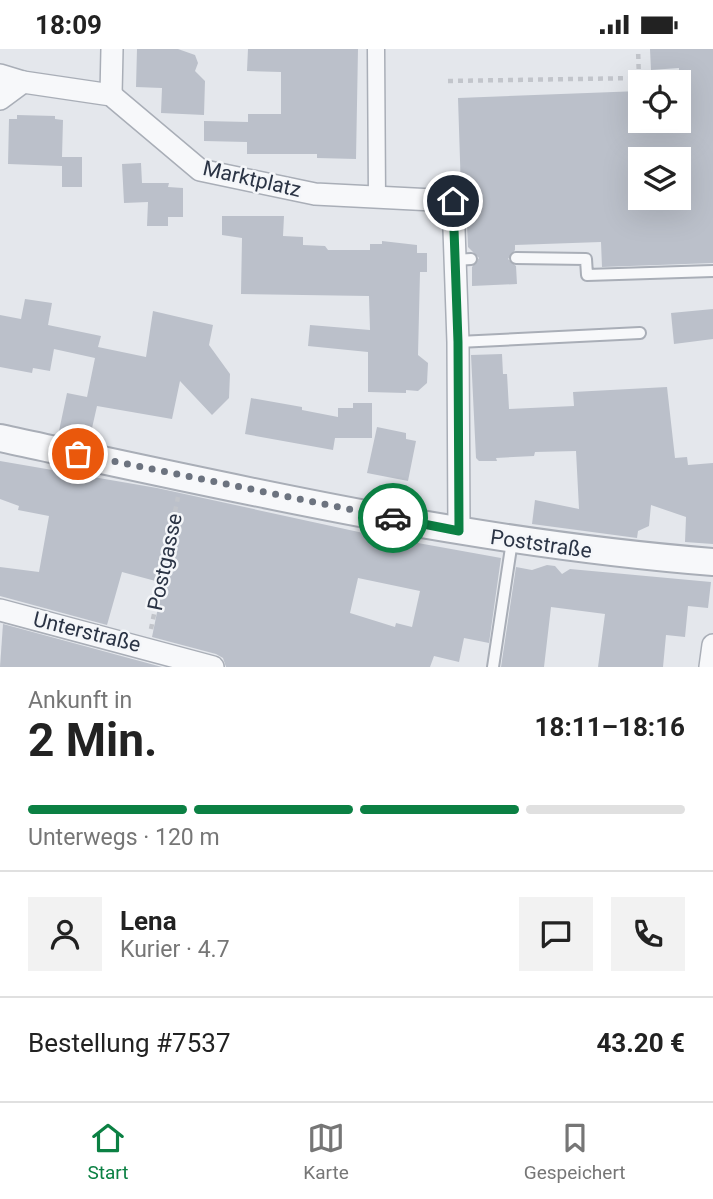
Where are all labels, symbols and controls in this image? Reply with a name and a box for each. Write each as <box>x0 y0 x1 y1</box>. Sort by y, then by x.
text: 18:09 <box>35 10 102 40</box>
map controls <box>628 70 691 210</box>
button: locate <box>628 70 691 133</box>
button: layers <box>628 147 691 210</box>
street label: Marktplatz <box>201 156 303 202</box>
pin <box>423 171 483 231</box>
icon: home <box>434 182 472 220</box>
pin <box>48 424 108 484</box>
icon: bag <box>59 435 97 473</box>
courier <box>358 483 428 553</box>
icon: car <box>374 499 412 537</box>
street label: Postgasse <box>143 511 187 613</box>
street label: Poststraße <box>489 525 593 563</box>
street label: Unterstraße <box>31 607 143 657</box>
text: Ankunft in <box>28 687 132 714</box>
text: 18:11–18:16 <box>535 712 685 742</box>
text: 2 Min. <box>28 713 157 767</box>
text: Unterwegs · 120 m <box>28 824 220 851</box>
button: person <box>28 897 102 971</box>
button: chat <box>519 897 593 971</box>
button: phone <box>611 897 685 971</box>
text: Lena <box>120 906 177 936</box>
text: Kurier · 4.7 <box>120 936 230 963</box>
text: Bestellung #7537 <box>28 1028 231 1058</box>
text: 43.20 € <box>596 1028 685 1058</box>
tab: Start <box>87 1119 128 1184</box>
tab: Karte <box>303 1119 349 1184</box>
tab: Gespeichert <box>524 1119 626 1184</box>

